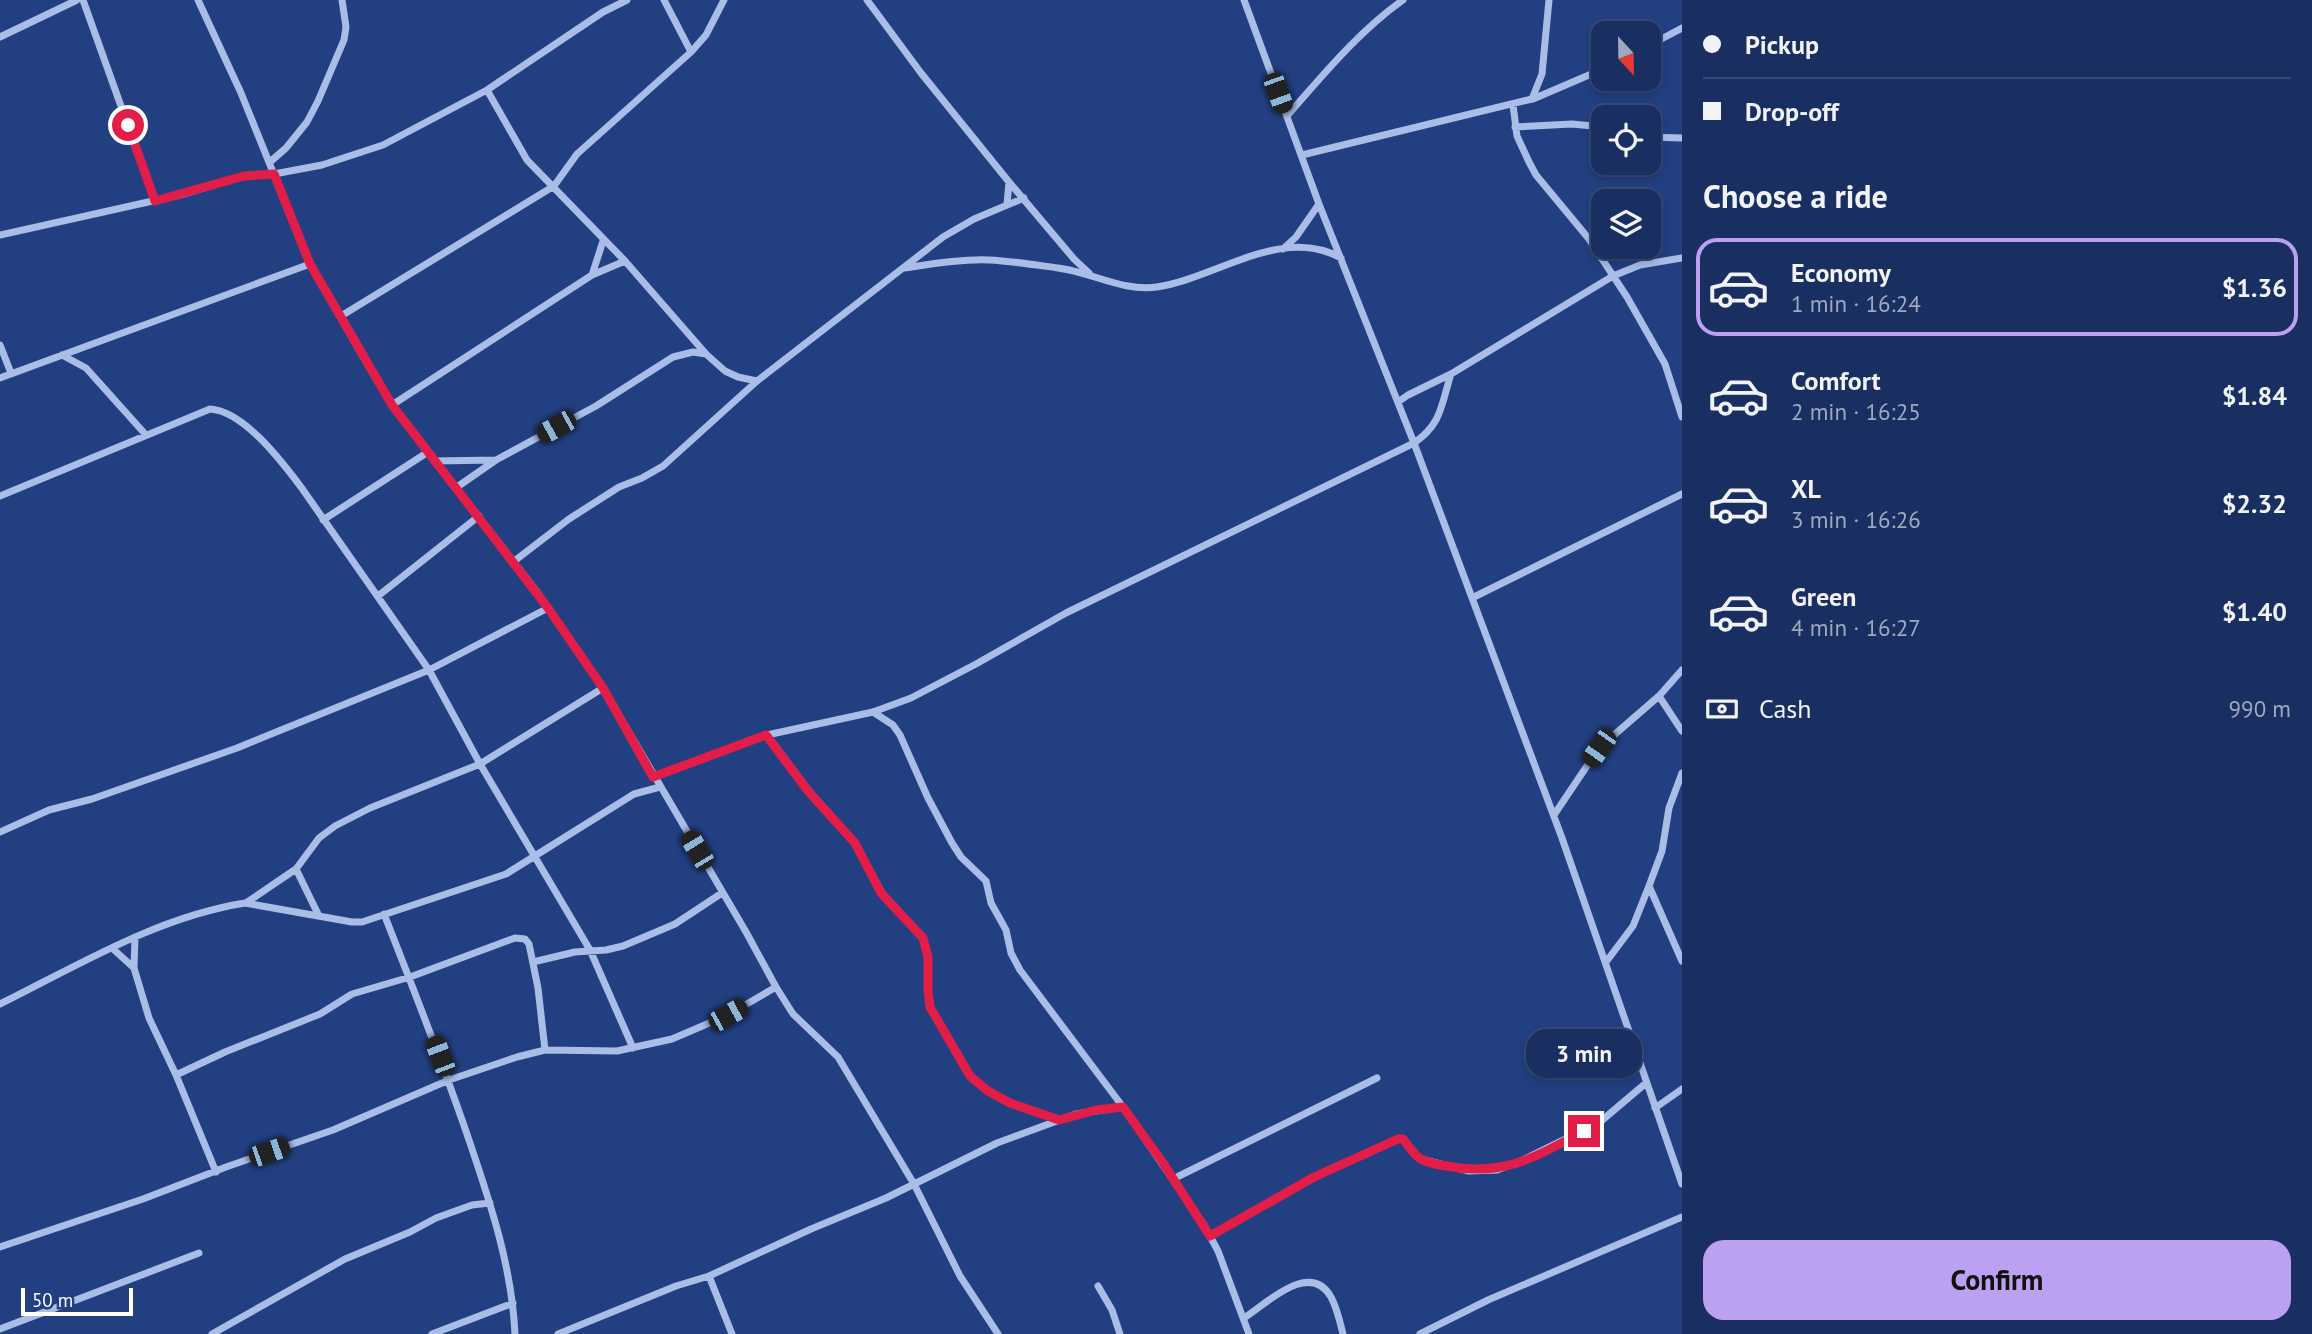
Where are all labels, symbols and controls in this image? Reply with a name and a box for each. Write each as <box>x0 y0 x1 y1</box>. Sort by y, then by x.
north arrow <box>1591 21 1661 91</box>
map controls <box>1591 21 1661 259</box>
text: Pickup <box>1745 28 1819 61</box>
car <box>1261 70 1296 116</box>
text: Drop-off <box>1745 95 1839 128</box>
button: locate <box>1591 105 1661 175</box>
route start <box>112 109 144 141</box>
text: Choose a ride <box>1703 175 1888 217</box>
button: layers <box>1591 189 1661 259</box>
icon: car <box>1707 256 1770 319</box>
text: Economy <box>1791 256 1891 289</box>
text: $1.36 <box>2222 271 2287 304</box>
text: 1 min · 16:24 <box>1791 289 1921 318</box>
icon: car <box>1707 364 1770 427</box>
text: Comfort <box>1791 364 1881 397</box>
text: $1.84 <box>2222 379 2287 412</box>
text: 2 min · 16:25 <box>1791 397 1921 426</box>
car <box>533 408 580 446</box>
icon: car <box>1707 472 1770 535</box>
text: XL <box>1791 472 1821 505</box>
text: $2.32 <box>2222 487 2287 520</box>
text: 3 min · 16:26 <box>1791 505 1921 534</box>
icon: car <box>1707 580 1770 643</box>
text: Green <box>1791 580 1856 613</box>
text: $1.40 <box>2222 595 2287 628</box>
text: 4 min · 16:27 <box>1791 613 1921 642</box>
icon: cash <box>1703 690 1741 728</box>
text: Cash <box>1759 692 1811 725</box>
text: 990 m <box>2229 694 2291 723</box>
car <box>1579 725 1620 771</box>
car <box>678 827 717 873</box>
car <box>705 996 752 1034</box>
callout: 3 min <box>1526 1030 1642 1078</box>
car <box>423 1033 458 1079</box>
text: 3 min <box>1556 1039 1612 1068</box>
route end <box>1568 1115 1600 1147</box>
car <box>246 1135 293 1169</box>
button: Confirm <box>1703 1240 2291 1320</box>
scale bar <box>21 1285 133 1317</box>
text: 50 m <box>32 1288 73 1312</box>

